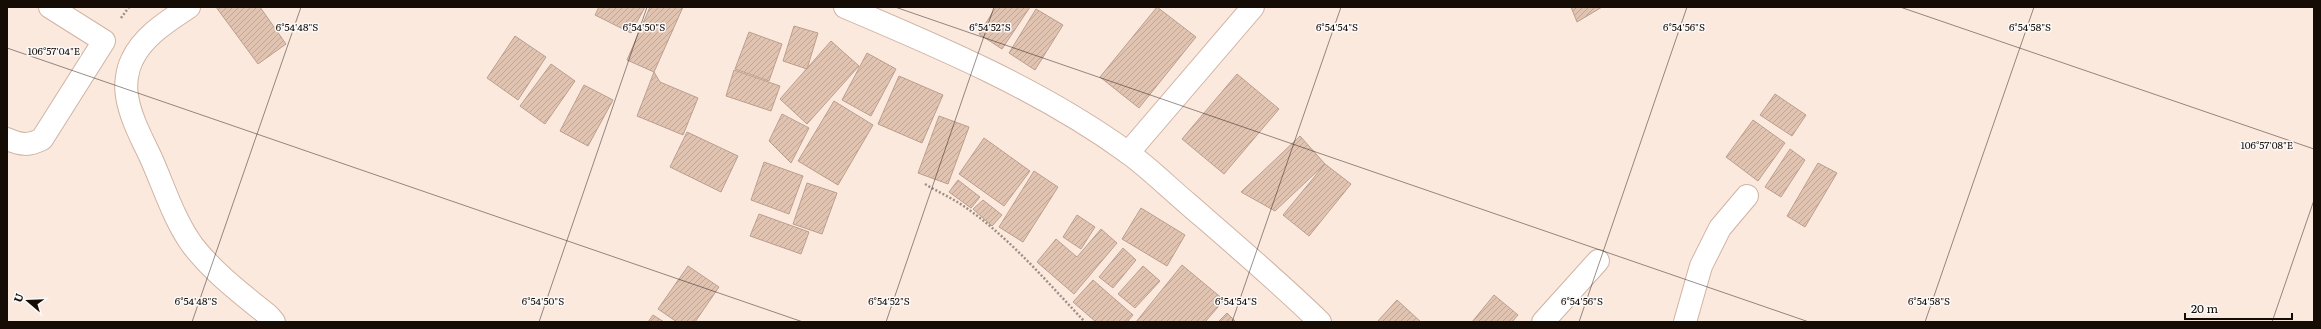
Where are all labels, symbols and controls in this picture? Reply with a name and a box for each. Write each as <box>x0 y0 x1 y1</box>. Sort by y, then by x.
text: 6°54'48"S <box>276 19 318 34</box>
text: 6°54'50"S <box>623 19 665 34</box>
text: 6°54'52"S <box>969 19 1011 34</box>
text: 6°54'54"S <box>1316 19 1358 34</box>
text: 6°54'56"S <box>1663 19 1705 34</box>
text: 6°54'58"S <box>2009 19 2051 34</box>
text: 106°57'04"E <box>28 43 80 58</box>
text: 106°57'08"E <box>2241 137 2293 152</box>
north arrow <box>8 281 48 321</box>
text: U <box>9 290 27 304</box>
text: 6°54'48"S <box>175 293 217 308</box>
text: 6°54'50"S <box>522 293 564 308</box>
text: 6°54'52"S <box>868 293 910 308</box>
text: 6°54'54"S <box>1215 293 1257 308</box>
text: 6°54'56"S <box>1561 293 1603 308</box>
text: 6°54'58"S <box>1908 293 1950 308</box>
scale bar <box>2185 295 2292 321</box>
text: 20 m <box>2191 299 2218 317</box>

